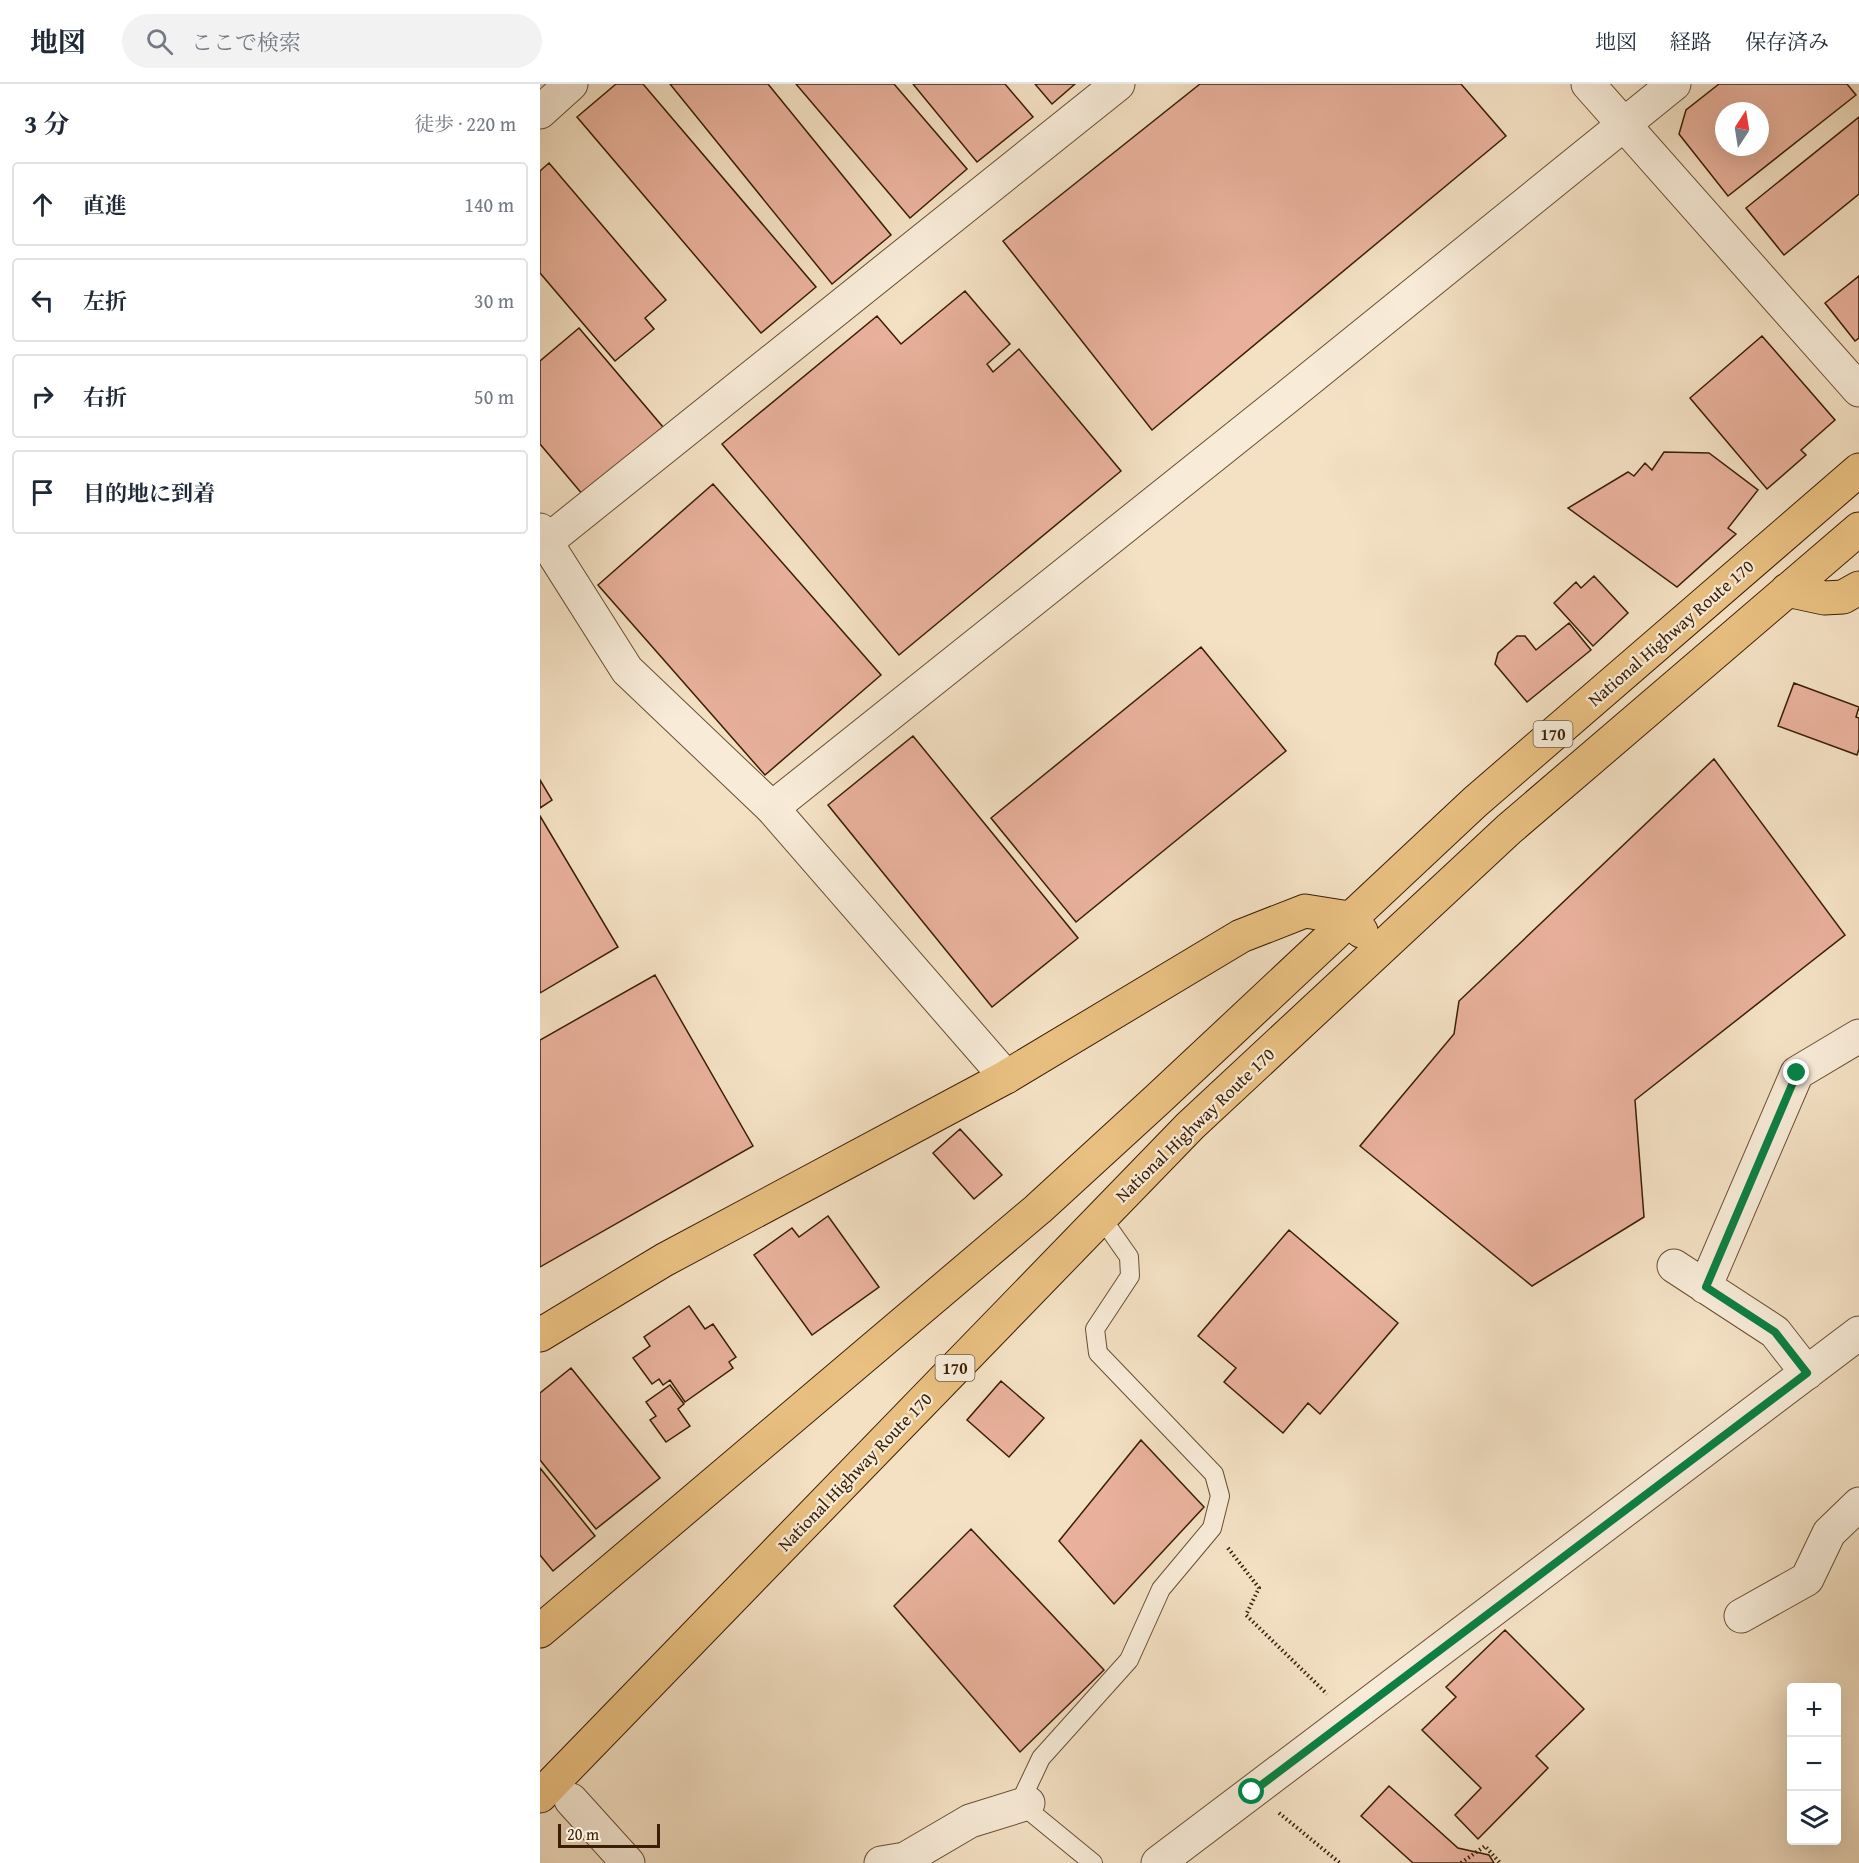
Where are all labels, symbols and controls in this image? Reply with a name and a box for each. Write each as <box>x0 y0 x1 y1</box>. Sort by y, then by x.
search box <box>122 14 542 68</box>
text: 地図 <box>30 21 86 62</box>
icon: search <box>143 25 176 58</box>
text: ここで検索 <box>191 26 301 58</box>
text: 地図 <box>1595 26 1637 57</box>
text: 経路 <box>1670 26 1712 57</box>
text: 保存済み <box>1745 26 1829 57</box>
north arrow <box>1715 102 1769 156</box>
text: 3 分 <box>24 104 69 143</box>
text: 徒歩 · 220 m <box>414 109 516 138</box>
icon: ahead <box>26 188 59 221</box>
text: 直進 <box>83 189 127 221</box>
text: 140 m <box>464 190 514 219</box>
icon: left <box>26 284 59 317</box>
text: 左折 <box>83 285 127 317</box>
text: 30 m <box>474 286 514 315</box>
icon: right <box>26 380 59 413</box>
text: 右折 <box>83 381 127 413</box>
text: 50 m <box>474 382 514 411</box>
icon: arrive <box>26 476 59 509</box>
text: 目的地に到着 <box>83 477 215 509</box>
street label: National Highway Route 170 <box>1582 552 1760 713</box>
road number: 170 <box>1534 721 1572 747</box>
street label: National Highway Route 170 <box>1109 1041 1281 1208</box>
route end <box>1783 1059 1809 1085</box>
road number: 170 <box>936 1355 974 1381</box>
street label: National Highway Route 170 <box>771 1386 938 1557</box>
map controls <box>1787 1683 1841 1845</box>
button: + <box>1787 1683 1841 1737</box>
button: − <box>1787 1737 1841 1791</box>
route start <box>1238 1778 1264 1804</box>
button: layers <box>1787 1791 1841 1845</box>
scale bar <box>558 1821 660 1848</box>
text: 20 m <box>567 1822 599 1846</box>

